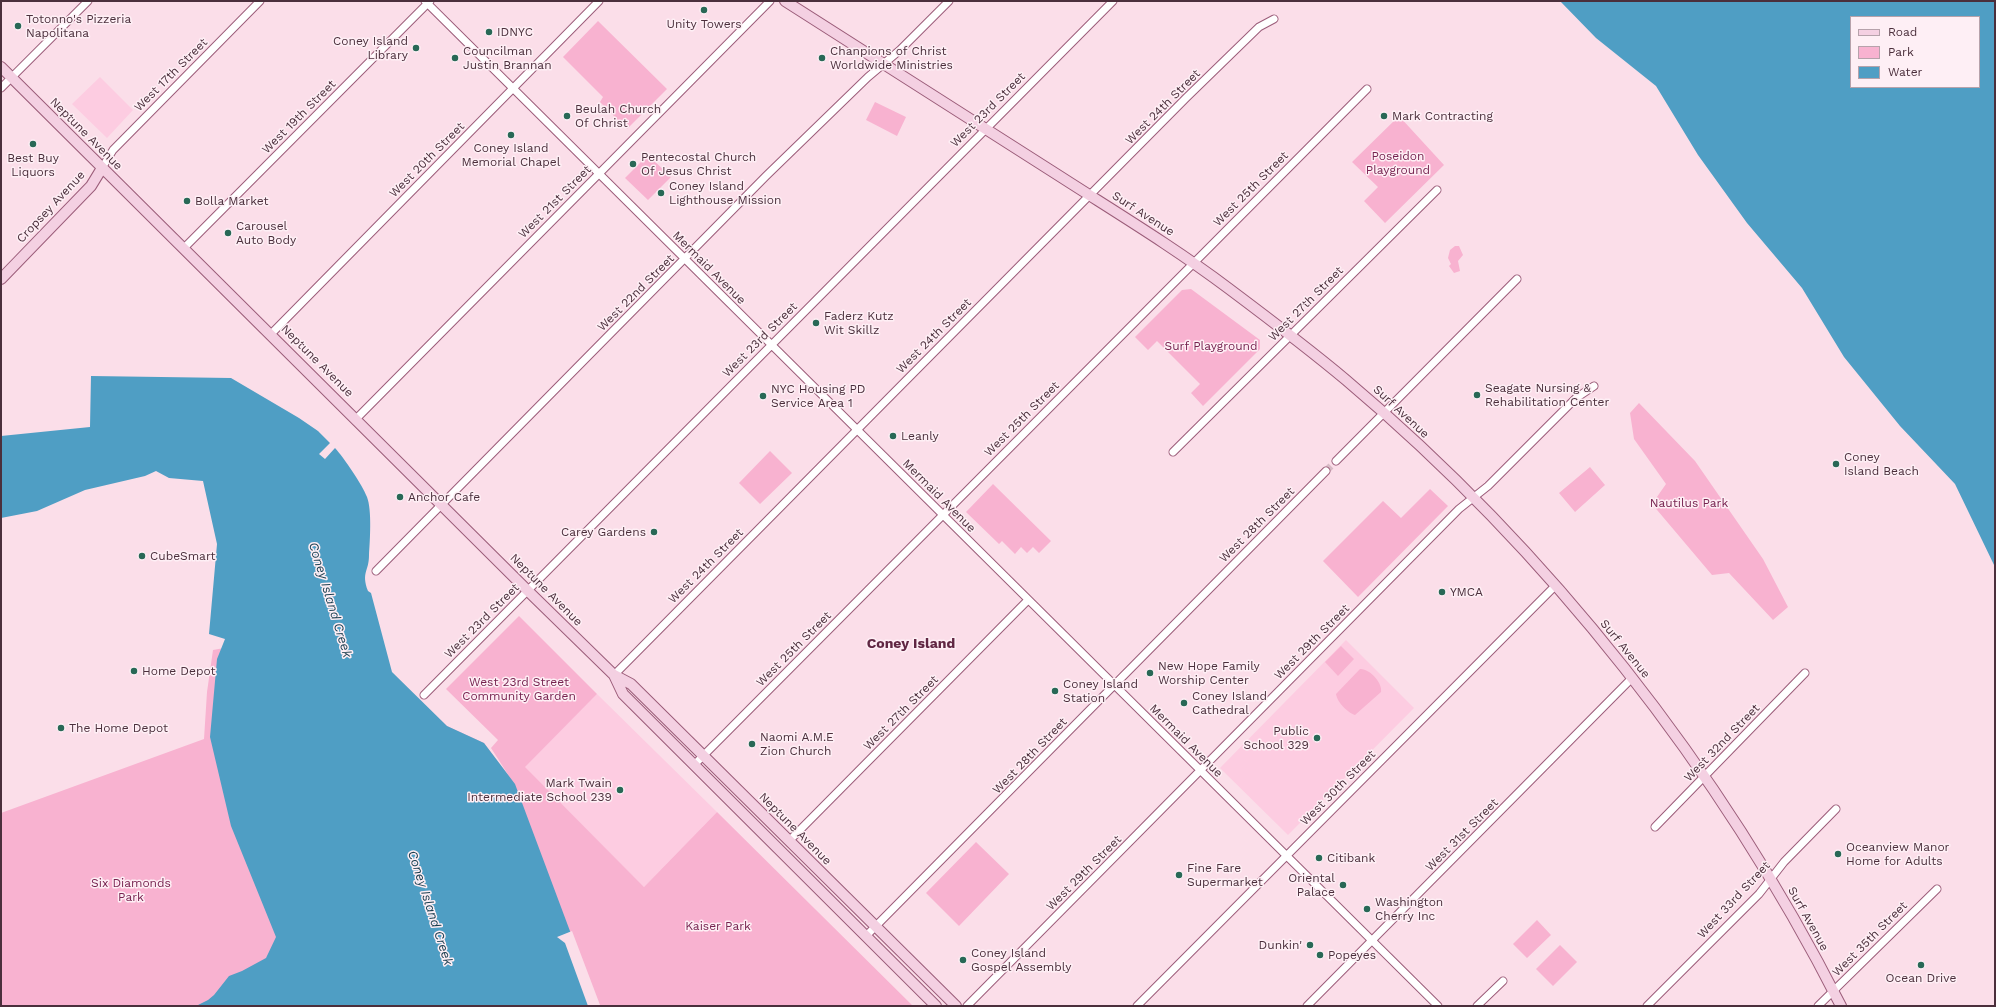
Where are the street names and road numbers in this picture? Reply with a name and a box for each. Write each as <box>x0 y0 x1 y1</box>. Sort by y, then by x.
street label: West 17th Street <box>131 35 211 115</box>
street label: West 24th Street <box>1123 67 1203 147</box>
street label: West 23rd Street <box>948 70 1028 150</box>
street label: West 19th Street <box>259 77 339 157</box>
street label: Neptune Avenue <box>47 95 125 173</box>
street label: West 20th Street <box>386 119 468 201</box>
street label: West 25th Street <box>1211 149 1291 229</box>
street label: West 21st Street <box>516 163 594 241</box>
street label: Cropsey Avenue <box>14 168 88 246</box>
street label: Surf Avenue <box>1109 189 1177 239</box>
street label: Mermaid Avenue <box>669 228 749 308</box>
street label: West 22nd Street <box>595 252 677 334</box>
street label: West 27th Street <box>1266 264 1346 344</box>
street label: West 24th Street <box>894 296 974 376</box>
street label: West 23rd Street <box>720 300 800 380</box>
street label: Neptune Avenue <box>278 322 356 400</box>
street label: West 25th Street <box>982 379 1062 459</box>
street label: Surf Avenue <box>1370 382 1432 442</box>
street label: Mermaid Avenue <box>899 456 979 536</box>
street label: West 28th Street <box>1216 484 1298 566</box>
street label: West 24th Street <box>666 526 746 606</box>
street label: Neptune Avenue <box>507 551 585 629</box>
street label: West 23rd Street <box>442 581 522 661</box>
street label: West 29th Street <box>1271 601 1353 683</box>
street label: West 25th Street <box>754 609 834 689</box>
street label: Surf Avenue <box>1597 617 1653 681</box>
street label: West 27th Street <box>861 673 941 753</box>
street label: Mermaid Avenue <box>1146 701 1226 781</box>
street label: West 32nd Street <box>1681 701 1763 785</box>
street label: West 28th Street <box>990 715 1070 797</box>
street label: West 30th Street <box>1297 747 1379 829</box>
street label: Neptune Avenue <box>756 790 834 868</box>
street label: West 31st Street <box>1423 796 1501 874</box>
street label: West 29th Street <box>1043 832 1125 914</box>
street label: West 33rd Street <box>1695 859 1773 941</box>
street label: Surf Avenue <box>1784 884 1832 954</box>
street label: West 35th Street <box>1830 899 1910 979</box>

